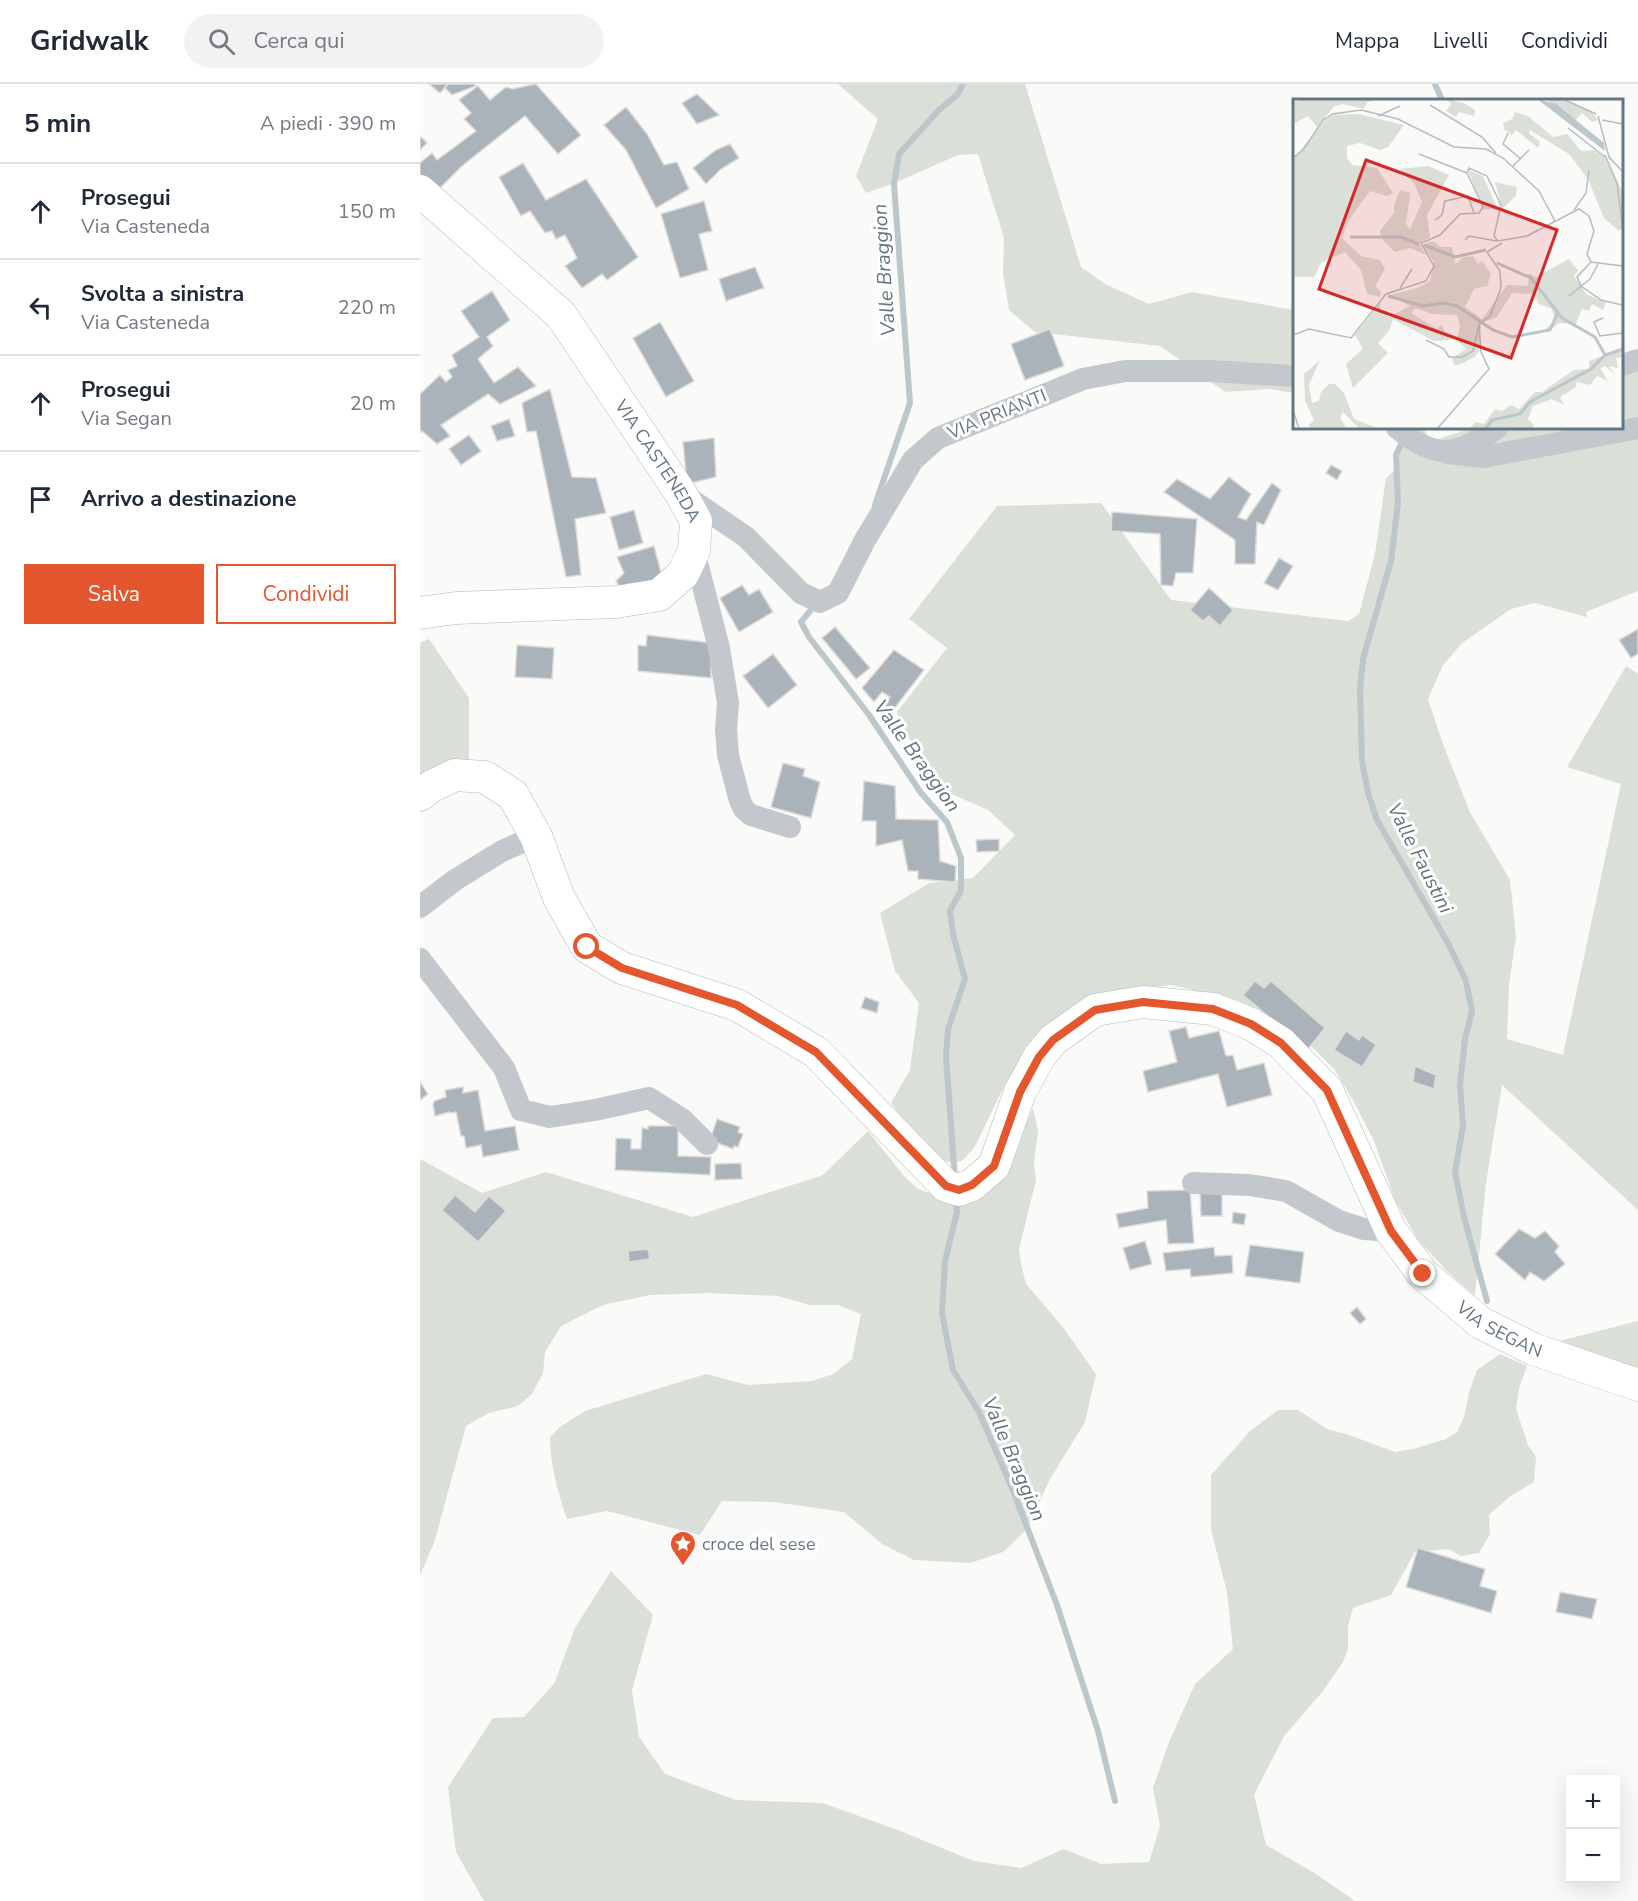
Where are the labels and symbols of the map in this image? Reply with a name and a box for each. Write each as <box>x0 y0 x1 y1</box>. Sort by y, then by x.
inset map <box>1293 99 1623 429</box>
water label: Valle Braggion <box>866 203 902 337</box>
street label: VIA PRIANTI <box>943 383 1050 445</box>
street label: VIA CASTENEDA <box>609 394 706 527</box>
water label: Valle Braggion <box>867 694 967 818</box>
water label: Valle Faustini <box>1381 798 1459 918</box>
route start <box>573 933 599 959</box>
route end <box>1409 1260 1435 1286</box>
street label: VIA SEGAN <box>1451 1295 1546 1363</box>
water label: Valle Braggion <box>976 1393 1052 1525</box>
place icon: croce del sese <box>668 1529 698 1567</box>
place label: croce del sese <box>702 1532 816 1556</box>

